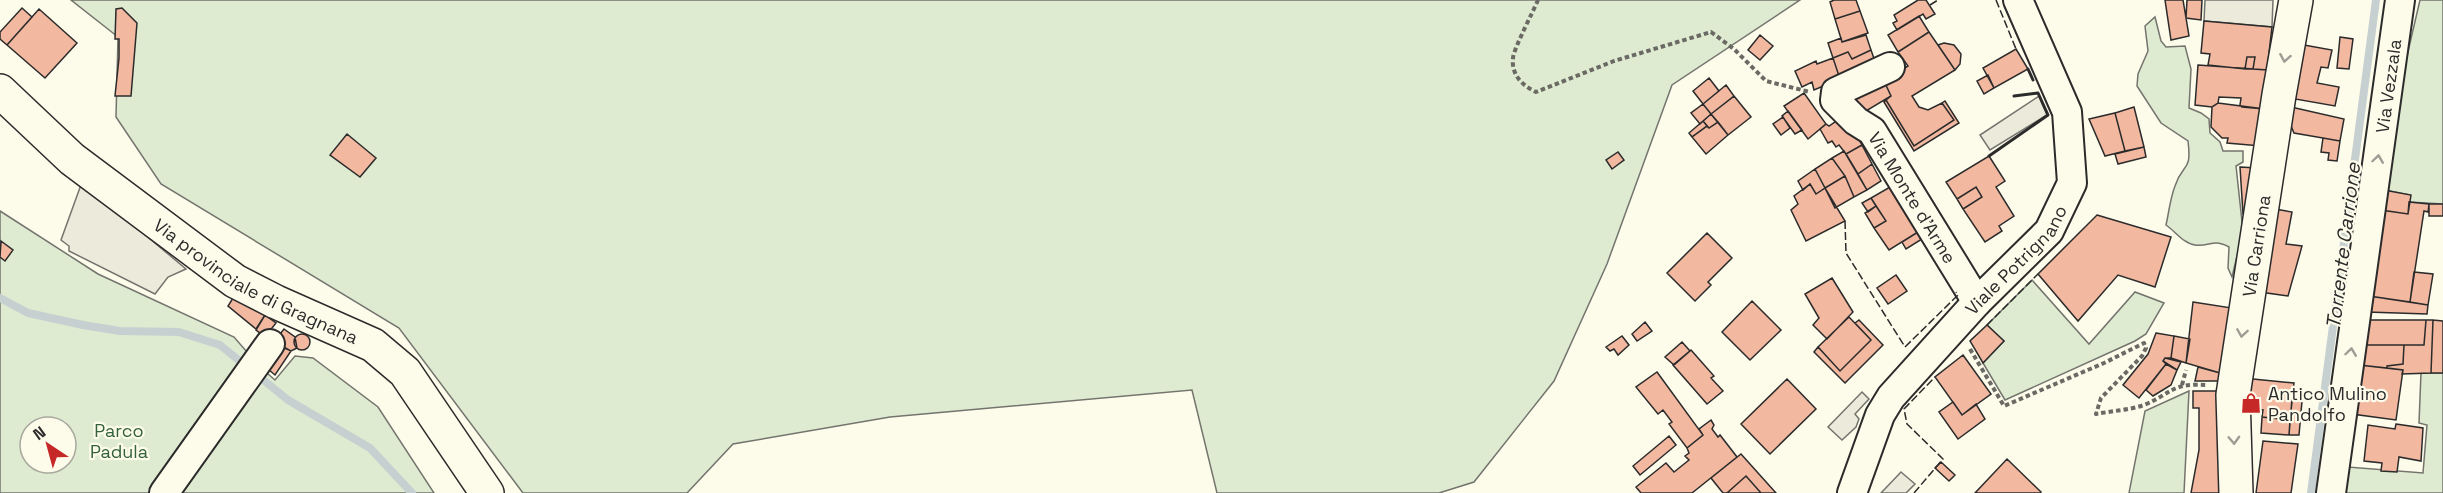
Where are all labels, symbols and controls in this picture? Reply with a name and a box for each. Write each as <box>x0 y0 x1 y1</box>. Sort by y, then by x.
street label: Via Vezzala <box>2370 37 2406 135</box>
one-way arrow <box>2280 53 2292 62</box>
street label: Via Monte d'Arme <box>1864 127 1962 267</box>
one-way arrow <box>2371 154 2383 163</box>
water label: Torrente Carrione <box>2320 160 2366 331</box>
street label: Via Carriona <box>2237 193 2275 298</box>
street label: Viale Potrignano <box>1960 201 2071 319</box>
street label: Via provinciale di Gragnana <box>149 213 362 349</box>
one-way arrow <box>2237 329 2249 338</box>
one-way arrow <box>2344 347 2356 356</box>
place label: Antico Mulino Pandolfo <box>2268 382 2387 426</box>
shop icon: Antico Mulino Pandolfo <box>2239 391 2263 415</box>
north arrow <box>18 415 78 475</box>
park label: Parco Padula <box>90 419 148 463</box>
text: N <box>29 422 50 445</box>
one-way arrow <box>2228 435 2241 444</box>

